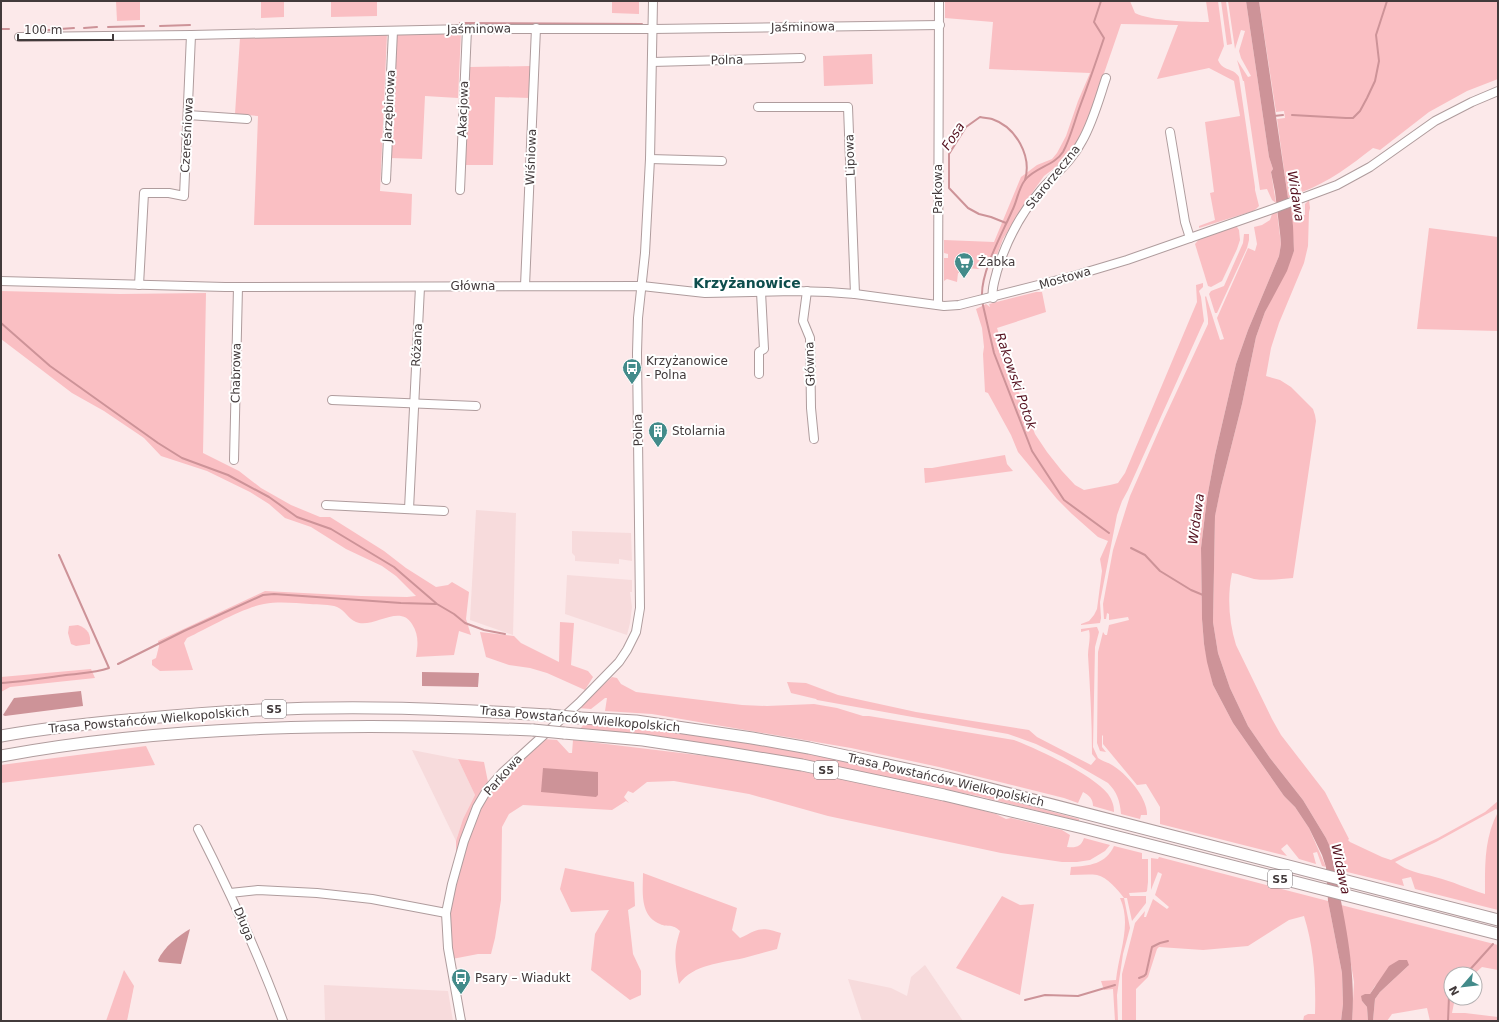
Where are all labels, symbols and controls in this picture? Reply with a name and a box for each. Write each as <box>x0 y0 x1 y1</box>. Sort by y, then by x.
scale bar <box>18 16 113 42</box>
street label: Jaśminowa <box>770 19 835 35</box>
street label: Jaśminowa <box>446 21 511 37</box>
text: 100 m <box>24 23 62 37</box>
street label: Polna <box>711 53 743 67</box>
street label: Jarzębinowa <box>380 69 398 144</box>
street label: Akacjowa <box>455 80 471 138</box>
street label: Czereśniowa <box>178 97 196 173</box>
water label: Fosa <box>938 119 968 153</box>
street label: Wiśniowa <box>523 128 539 186</box>
street label: Lipowa <box>842 134 858 176</box>
street label: Starorzeczna <box>1023 142 1083 212</box>
street label: Parkowa <box>931 164 945 214</box>
water label: Widawa <box>1285 169 1307 223</box>
supermarket icon: Żabka <box>953 251 975 279</box>
place label: Żabka <box>978 254 1015 269</box>
street label: Mostowa <box>1038 264 1092 292</box>
district label: Krzyżanowice <box>693 275 801 291</box>
street label: Główna <box>451 279 495 293</box>
street label: Różana <box>409 323 425 367</box>
water label: Rakowski Potok <box>992 331 1040 432</box>
street label: Główna <box>802 341 818 387</box>
street label: Chabrowa <box>228 343 244 403</box>
place label: Krzyżanowice - Polna <box>646 354 728 382</box>
bus stop icon: Krzyżanowice - Polna <box>621 357 643 385</box>
street label: Polna <box>631 414 645 446</box>
building icon: Stolarnia <box>647 420 669 448</box>
place label: Stolarnia <box>672 424 725 438</box>
water label: Widawa <box>1185 493 1207 545</box>
road number: S5 <box>262 700 286 718</box>
street label: Trasa Powstańców Wielkopolskich <box>478 703 681 735</box>
street label: Trasa Powstańców Wielkopolskich <box>47 704 250 736</box>
street label: Trasa Powstańców Wielkopolskich <box>845 750 1046 809</box>
street label: Parkowa <box>481 752 525 798</box>
road number: S5 <box>814 761 838 779</box>
water label: Widawa <box>1328 842 1354 896</box>
road number: S5 <box>1268 870 1292 888</box>
street label: Długa <box>231 905 257 943</box>
north arrow <box>1443 966 1483 1006</box>
bus stop icon: Psary – Wiadukt <box>450 967 472 995</box>
place label: Psary – Wiadukt <box>475 971 571 985</box>
text: N <box>1447 983 1463 998</box>

